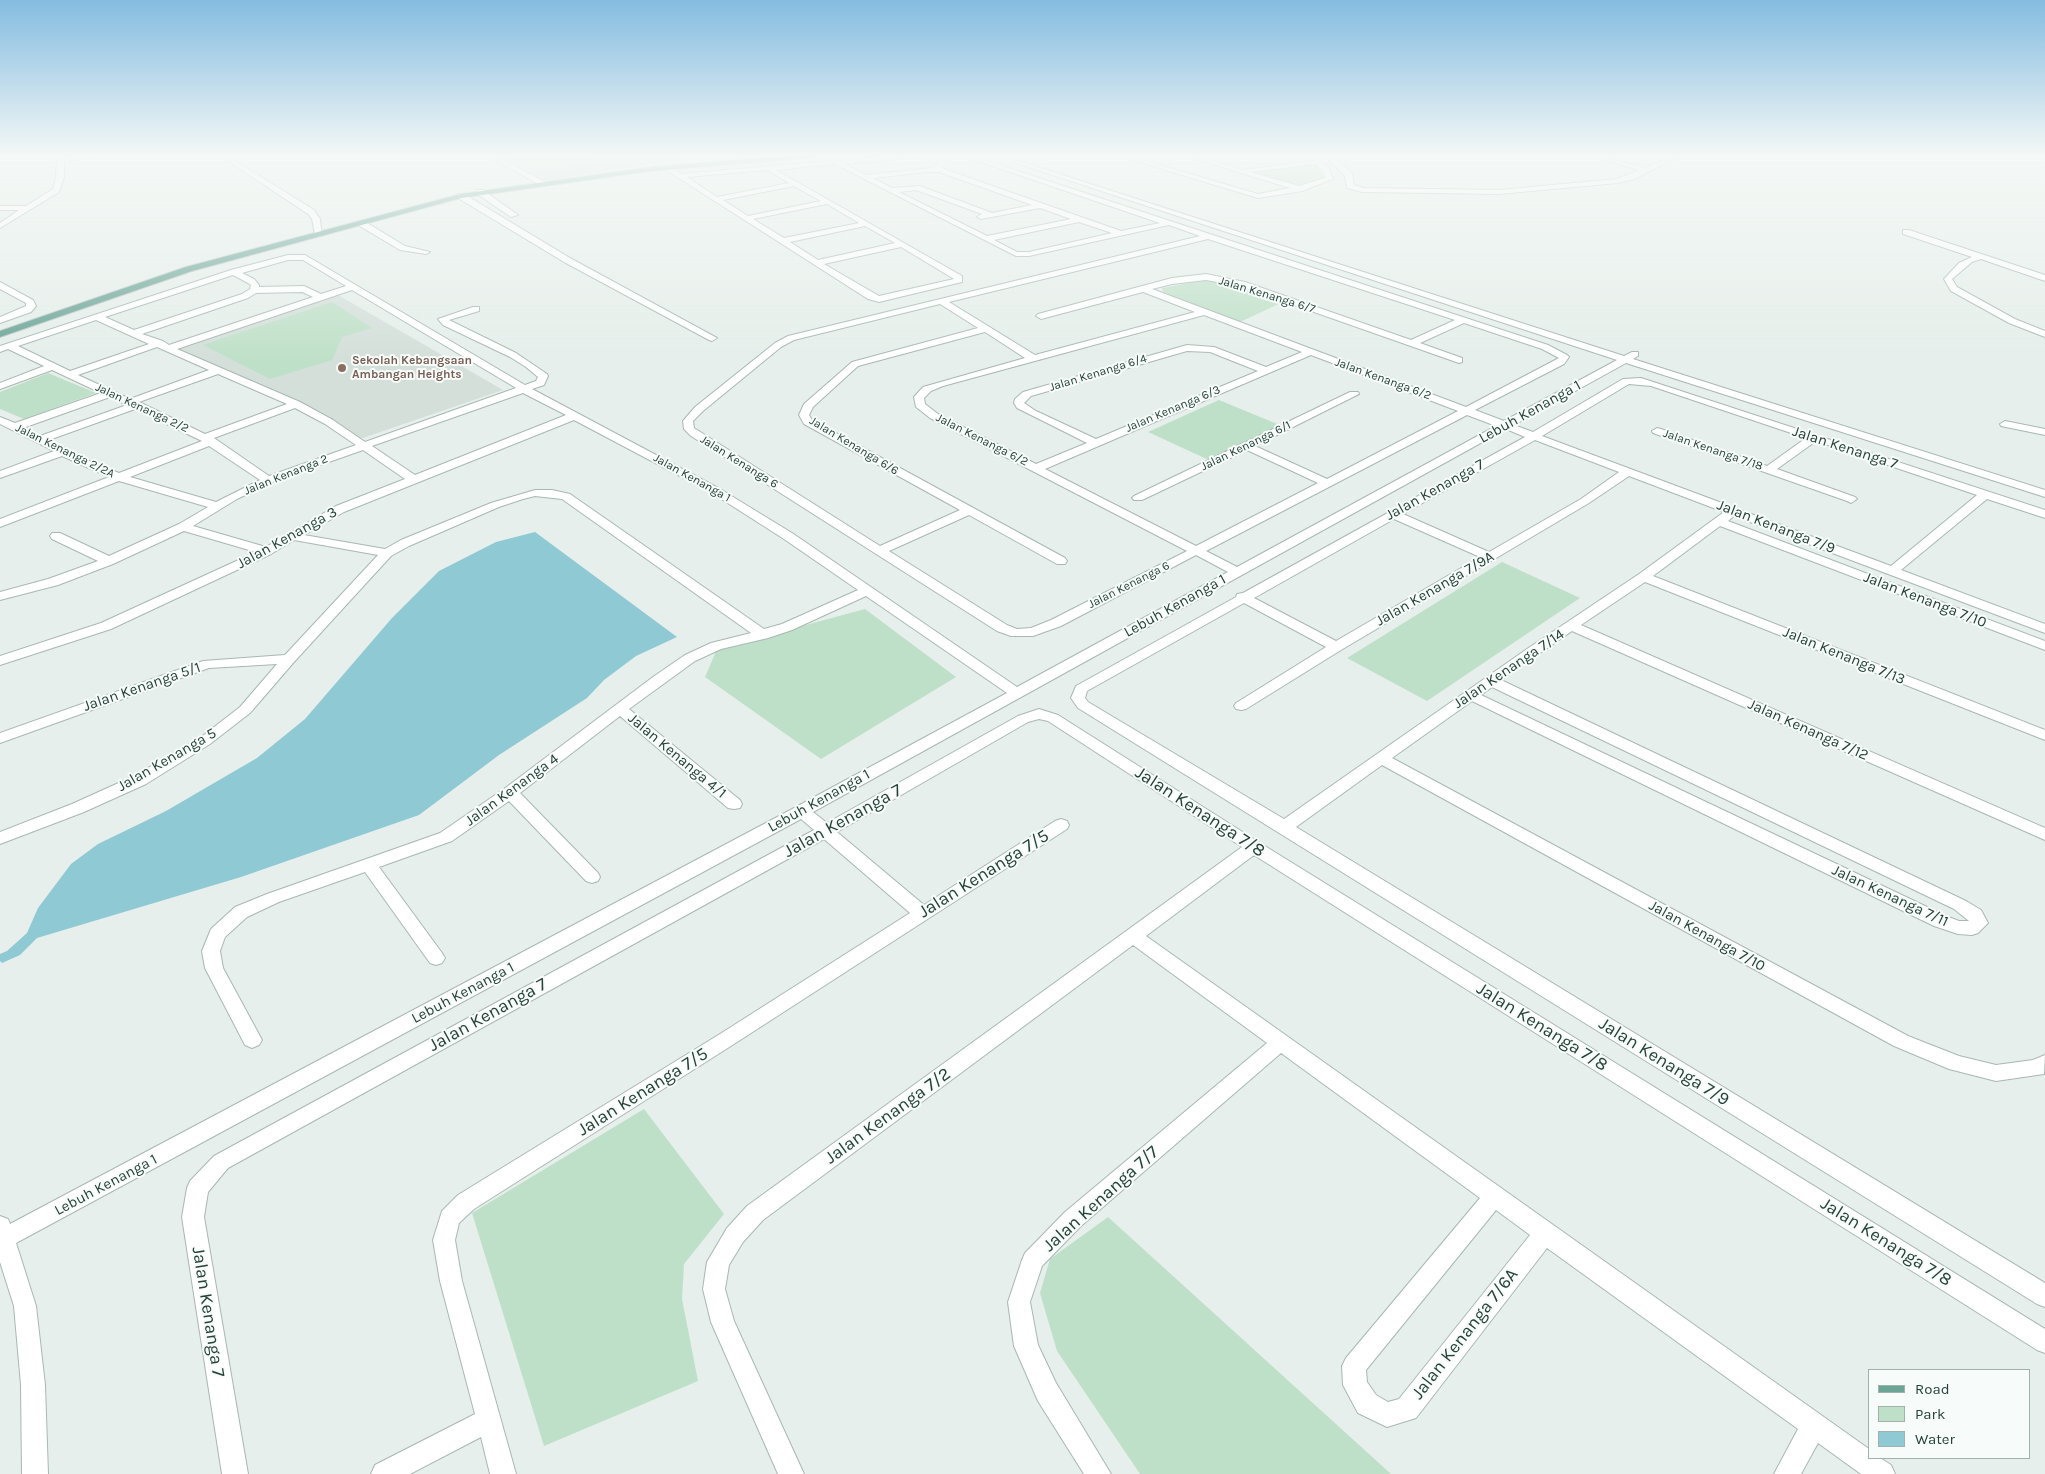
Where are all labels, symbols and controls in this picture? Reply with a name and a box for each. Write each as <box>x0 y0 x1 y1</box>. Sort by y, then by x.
street label: Jalan Kenanga 6/7 <box>1217 274 1317 316</box>
street label: Jalan Kenanga 6/4 <box>1048 351 1148 395</box>
place label: Sekolah Kebangsaan Ambangan Heights <box>352 354 472 382</box>
street label: Jalan Kenanga 6/2 <box>1333 355 1433 403</box>
marker: Sekolah Kebangsaan Ambangan Heights <box>336 362 348 374</box>
street label: Lebuh Kenanga 1 <box>1476 377 1584 447</box>
street label: Jalan Kenanga 2/2 <box>93 380 191 436</box>
street label: Jalan Kenanga 6/3 <box>1124 383 1222 435</box>
street label: Jalan Kenanga 6/2 <box>934 411 1030 469</box>
street label: Jalan Kenanga 6/6 <box>807 414 901 478</box>
street label: Jalan Kenanga 6/1 <box>1199 418 1293 474</box>
street label: Jalan Kenanga 2/2A <box>13 421 117 481</box>
street label: Jalan Kenanga 7 <box>1790 422 1900 474</box>
street label: Jalan Kenanga 7/18 <box>1661 426 1765 474</box>
street label: Jalan Kenanga 6 <box>697 432 781 492</box>
street label: Jalan Kenanga 1 <box>651 451 733 505</box>
street label: Jalan Kenanga 2 <box>242 452 330 498</box>
street label: Jalan Kenanga 7 <box>1383 455 1487 525</box>
street label: Jalan Kenanga 7/9 <box>1714 496 1838 558</box>
street label: Jalan Kenanga 3 <box>234 503 340 573</box>
street label: Jalan Kenanga 7/9A <box>1373 548 1497 630</box>
street label: Jalan Kenanga 6 <box>1086 558 1172 612</box>
street label: Jalan Kenanga 7/10 <box>1861 568 1989 632</box>
street label: Lebuh Kenanga 1 <box>1121 571 1229 641</box>
street label: Jalan Kenanga 7/13 <box>1780 623 1908 689</box>
street label: Jalan Kenanga 7/14 <box>1450 625 1568 713</box>
street label: Jalan Kenanga 5/1 <box>81 659 203 715</box>
street label: Jalan Kenanga 7/12 <box>1745 695 1871 765</box>
street label: Jalan Kenanga 4/1 <box>624 710 730 802</box>
street label: Jalan Kenanga 5 <box>114 724 220 796</box>
street label: Jalan Kenanga 4 <box>462 750 562 830</box>
street label: Jalan Kenanga 7/8 <box>1131 762 1269 862</box>
street label: Lebuh Kenanga 1 <box>765 766 873 836</box>
street label: Jalan Kenanga 7 <box>780 780 906 862</box>
street label: Jalan Kenanga 7/5 <box>915 825 1053 923</box>
street label: Jalan Kenanga 7/11 <box>1829 861 1951 931</box>
street label: Jalan Kenanga 7/10 <box>1646 897 1768 975</box>
street label: Lebuh Kenanga 1 <box>409 958 517 1028</box>
street label: Jalan Kenanga 7 <box>425 974 551 1056</box>
street label: Jalan Kenanga 7/8 <box>1472 978 1612 1076</box>
street label: Jalan Kenanga 7/9 <box>1595 1013 1733 1111</box>
street label: Jalan Kenanga 7/5 <box>574 1043 712 1141</box>
street label: Jalan Kenanga 7/2 <box>821 1063 955 1169</box>
street label: Jalan Kenanga 7/7 <box>1039 1141 1163 1257</box>
street label: Lebuh Kenanga 1 <box>52 1150 160 1220</box>
street label: Jalan Kenanga 7/8 <box>1816 1193 1956 1291</box>
street label: Jalan Kenanga 7 <box>187 1245 229 1379</box>
street label: Jalan Kenanga 7/6A <box>1407 1264 1523 1404</box>
legend <box>1868 1369 2030 1459</box>
text: Road <box>1915 1380 1950 1398</box>
text: Park <box>1915 1405 1945 1423</box>
text: Water <box>1915 1430 1955 1448</box>

